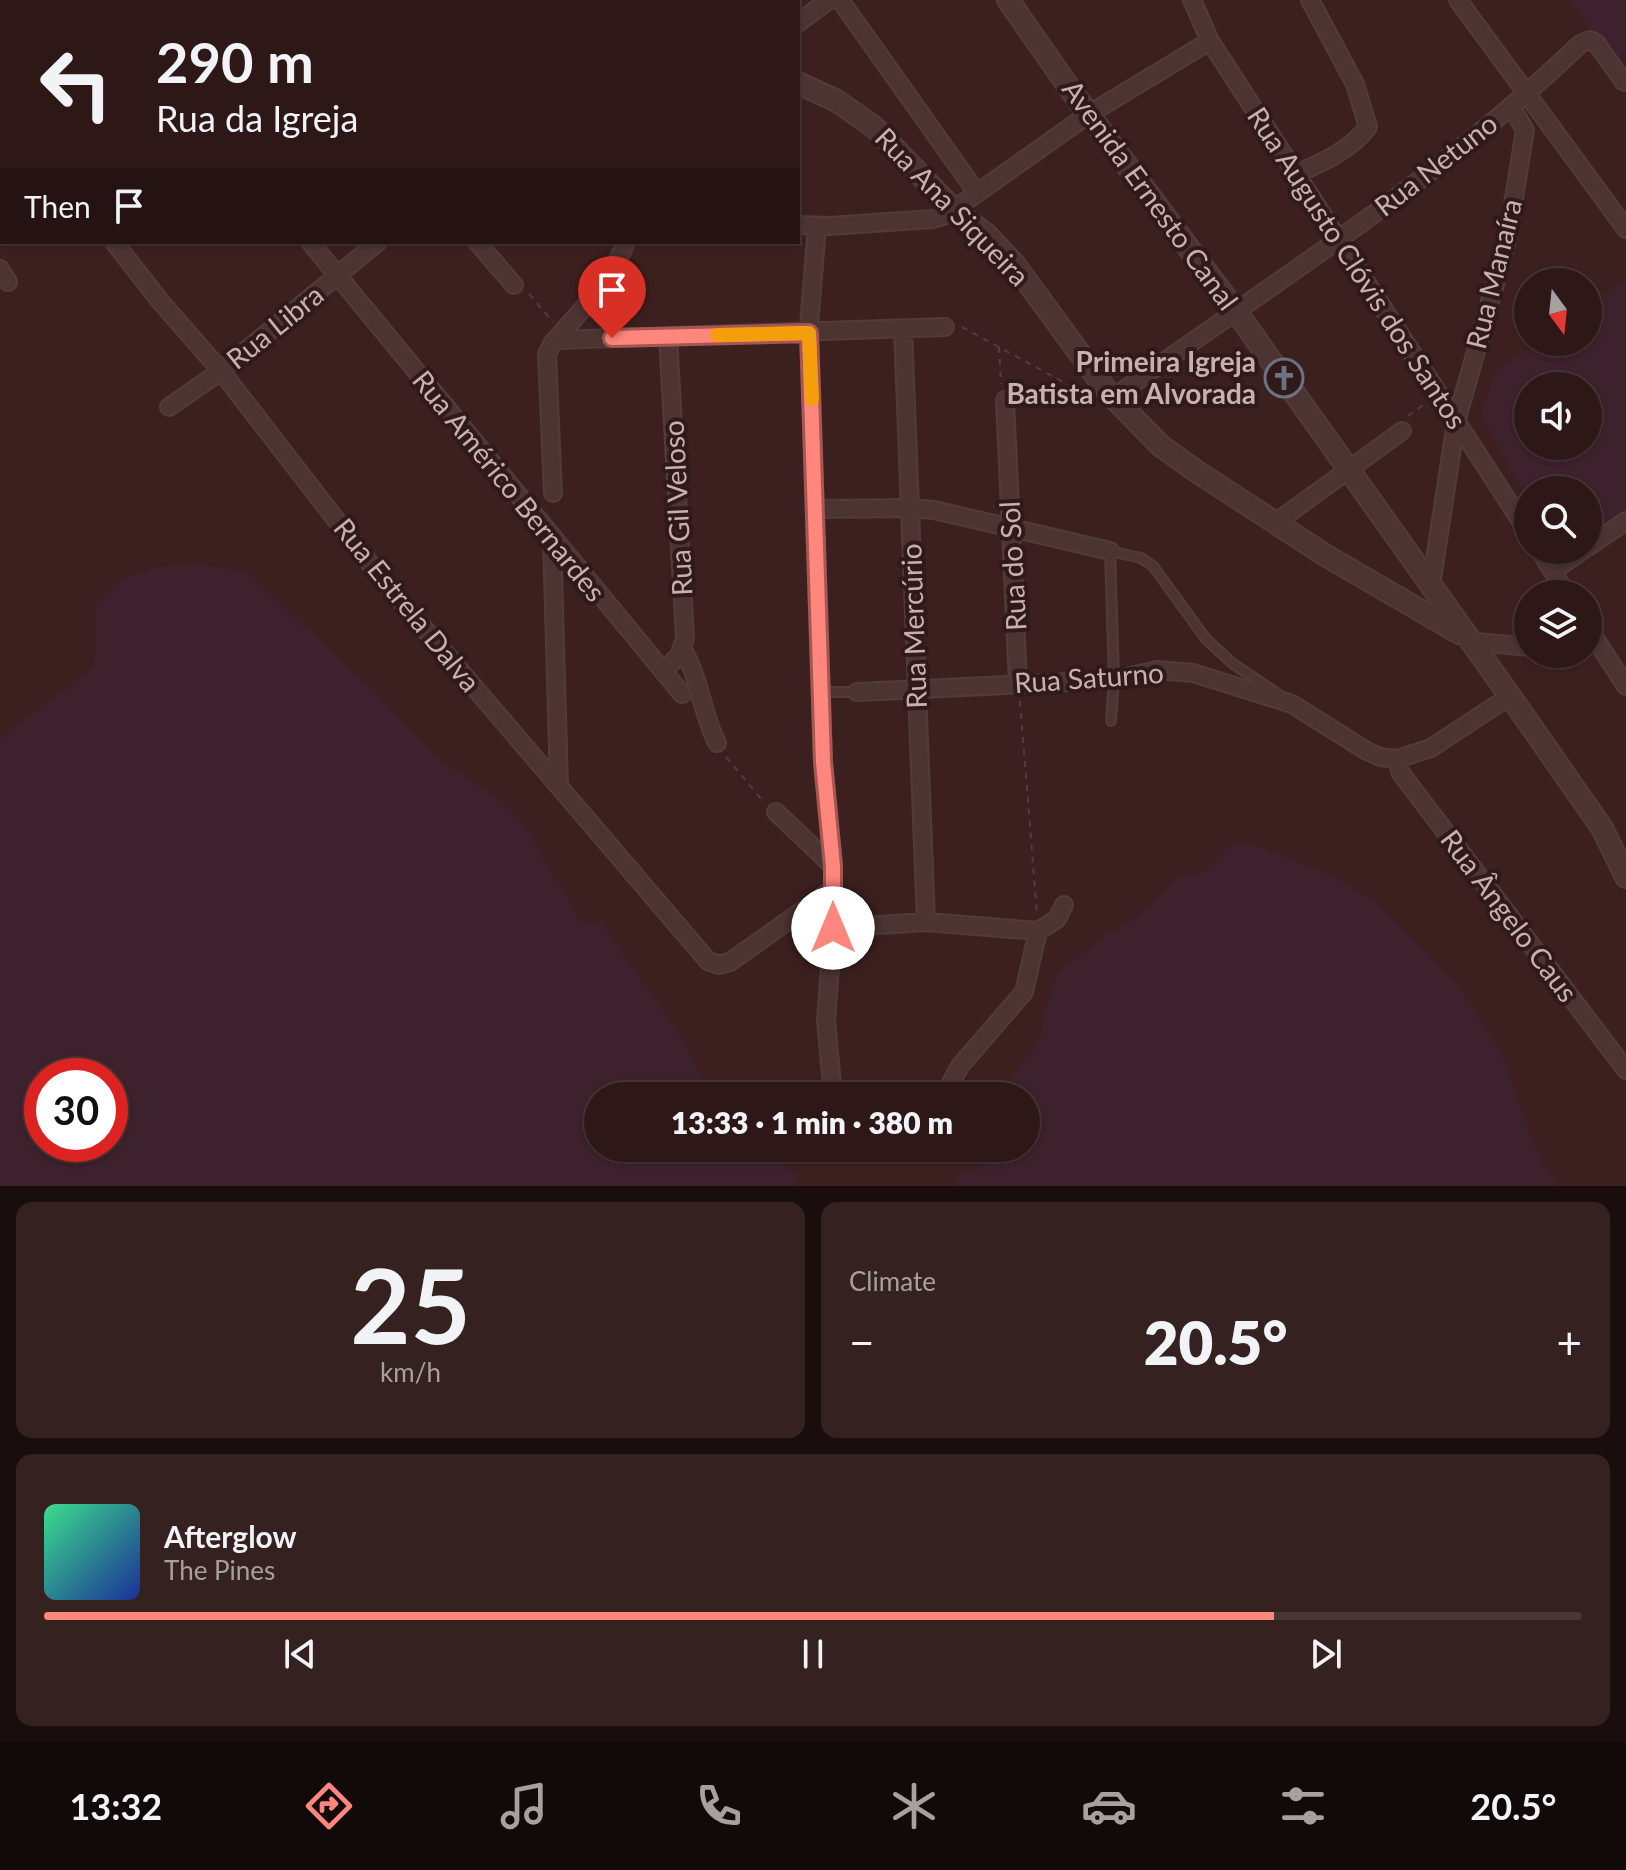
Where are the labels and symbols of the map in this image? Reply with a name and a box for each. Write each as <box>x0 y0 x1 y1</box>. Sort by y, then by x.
street label: Avenida Ernesto Canal <box>1056 73 1246 316</box>
street label: Rua Augusto Clóvis dos Santos <box>1241 100 1475 435</box>
street label: Rua Netuno <box>1367 106 1504 223</box>
street label: Rua Ana Siqueira <box>869 120 1037 292</box>
street label: Rua Manaíra <box>1458 195 1528 352</box>
pin <box>578 256 646 338</box>
north arrow <box>1514 268 1602 356</box>
street label: Rua Libra <box>219 277 329 375</box>
place label: Primeira Igreja Batista em Alvorada <box>1006 344 1256 410</box>
church icon: Primeira Igreja Batista em Alvorada <box>1263 357 1305 399</box>
street label: Rua Américo Bernardes <box>406 363 613 608</box>
street label: Rua Gil Veloso <box>655 419 699 597</box>
street label: Rua do Sol <box>992 500 1032 632</box>
street label: Rua Estrela Dalva <box>327 511 488 698</box>
street label: Rua Mercúrio <box>893 543 933 709</box>
street label: Rua Saturno <box>1013 655 1165 699</box>
street label: Rua Ângelo Caus <box>1434 823 1585 1008</box>
position arrow <box>791 886 875 970</box>
speed limit sign: 30 <box>24 1058 128 1162</box>

